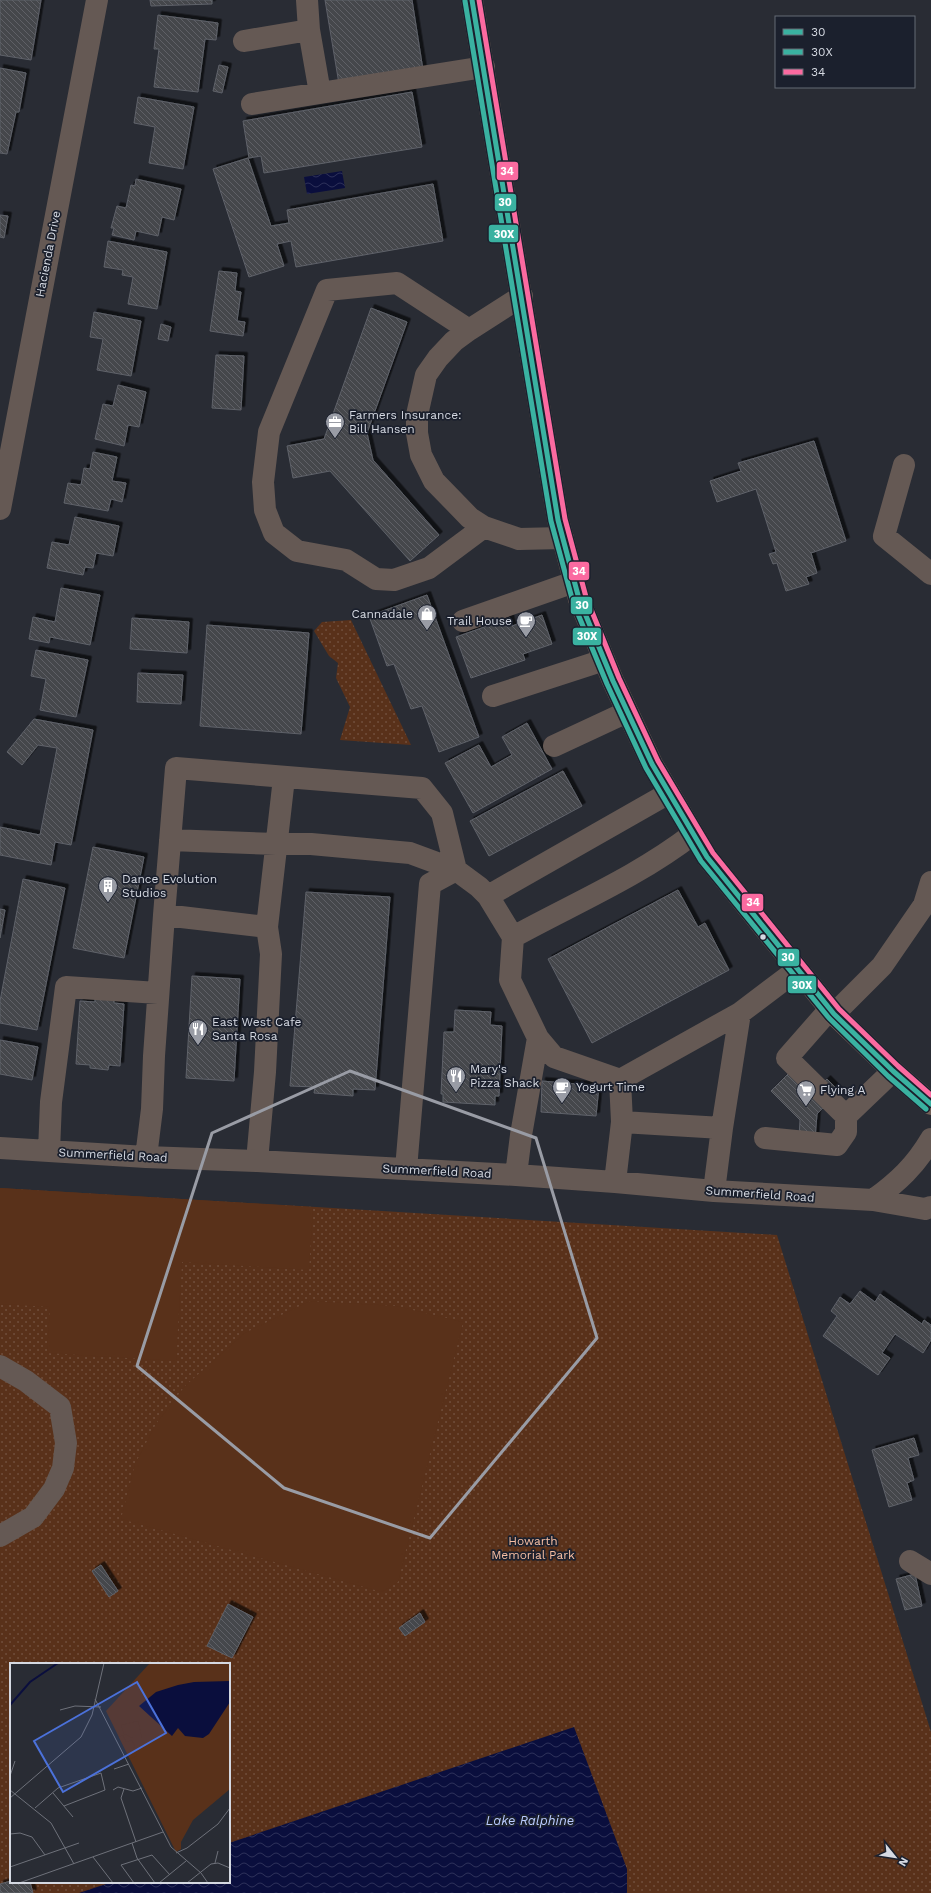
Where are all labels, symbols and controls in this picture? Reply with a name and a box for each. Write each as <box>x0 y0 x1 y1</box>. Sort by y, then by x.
legend <box>775 16 915 88</box>
text: 30 <box>811 25 825 39</box>
text: 30X <box>811 45 833 59</box>
text: 34 <box>811 65 825 79</box>
line badge: 34 <box>496 161 519 181</box>
text: 34 <box>500 165 514 178</box>
line badge: 30 <box>494 193 517 212</box>
text: 30 <box>498 196 512 209</box>
street label: Hacienda Drive <box>33 210 63 298</box>
line badge: 30X <box>488 224 519 243</box>
text: 30X <box>494 228 515 241</box>
place label: Farmers Insurance: Bill Hansen <box>349 408 462 436</box>
office icon: Farmers Insurance: Bill Hansen <box>324 411 346 439</box>
line badge: 34 <box>568 561 590 581</box>
text: 34 <box>572 565 586 578</box>
line badge: 30 <box>570 596 593 615</box>
text: 30 <box>575 599 589 612</box>
shop icon: Cannadale <box>416 603 438 631</box>
place label: Cannadale <box>351 607 413 621</box>
cafe icon: Trail House <box>515 610 537 638</box>
place label: Trail House <box>447 614 512 628</box>
line badge: 30X <box>572 627 602 646</box>
text: 30X <box>577 630 598 643</box>
place label: Dance Evolution Studios <box>122 872 217 900</box>
building icon: Dance Evolution Studios <box>97 875 119 903</box>
line badge: 34 <box>741 893 764 912</box>
text: 34 <box>746 896 760 909</box>
unlabelled marker <box>758 932 768 942</box>
line badge: 30 <box>777 948 800 967</box>
text: 30 <box>781 951 795 964</box>
line badge: 30X <box>787 975 817 994</box>
text: 30X <box>792 979 813 992</box>
place label: East West Cafe Santa Rosa <box>212 1015 302 1043</box>
restaurant icon: East West Cafe Santa Rosa <box>187 1018 209 1046</box>
place label: Mary's Pizza Shack <box>470 1062 540 1090</box>
restaurant icon: Mary's Pizza Shack <box>445 1065 467 1093</box>
cafe icon: Yogurt Time <box>551 1076 573 1104</box>
supermarket icon: Flying A <box>795 1079 817 1107</box>
place label: Yogurt Time <box>576 1080 645 1094</box>
place label: Flying A <box>820 1083 866 1097</box>
street label: Summerfield Road <box>58 1145 168 1165</box>
street label: Summerfield Road <box>382 1161 492 1181</box>
street label: Summerfield Road <box>705 1183 815 1205</box>
park label: Howarth Memorial Park <box>491 1534 575 1562</box>
inset map <box>10 1663 230 1883</box>
water label: Lake Ralphine <box>486 1813 574 1828</box>
north arrow <box>875 1837 915 1877</box>
text: N <box>896 1855 911 1869</box>

